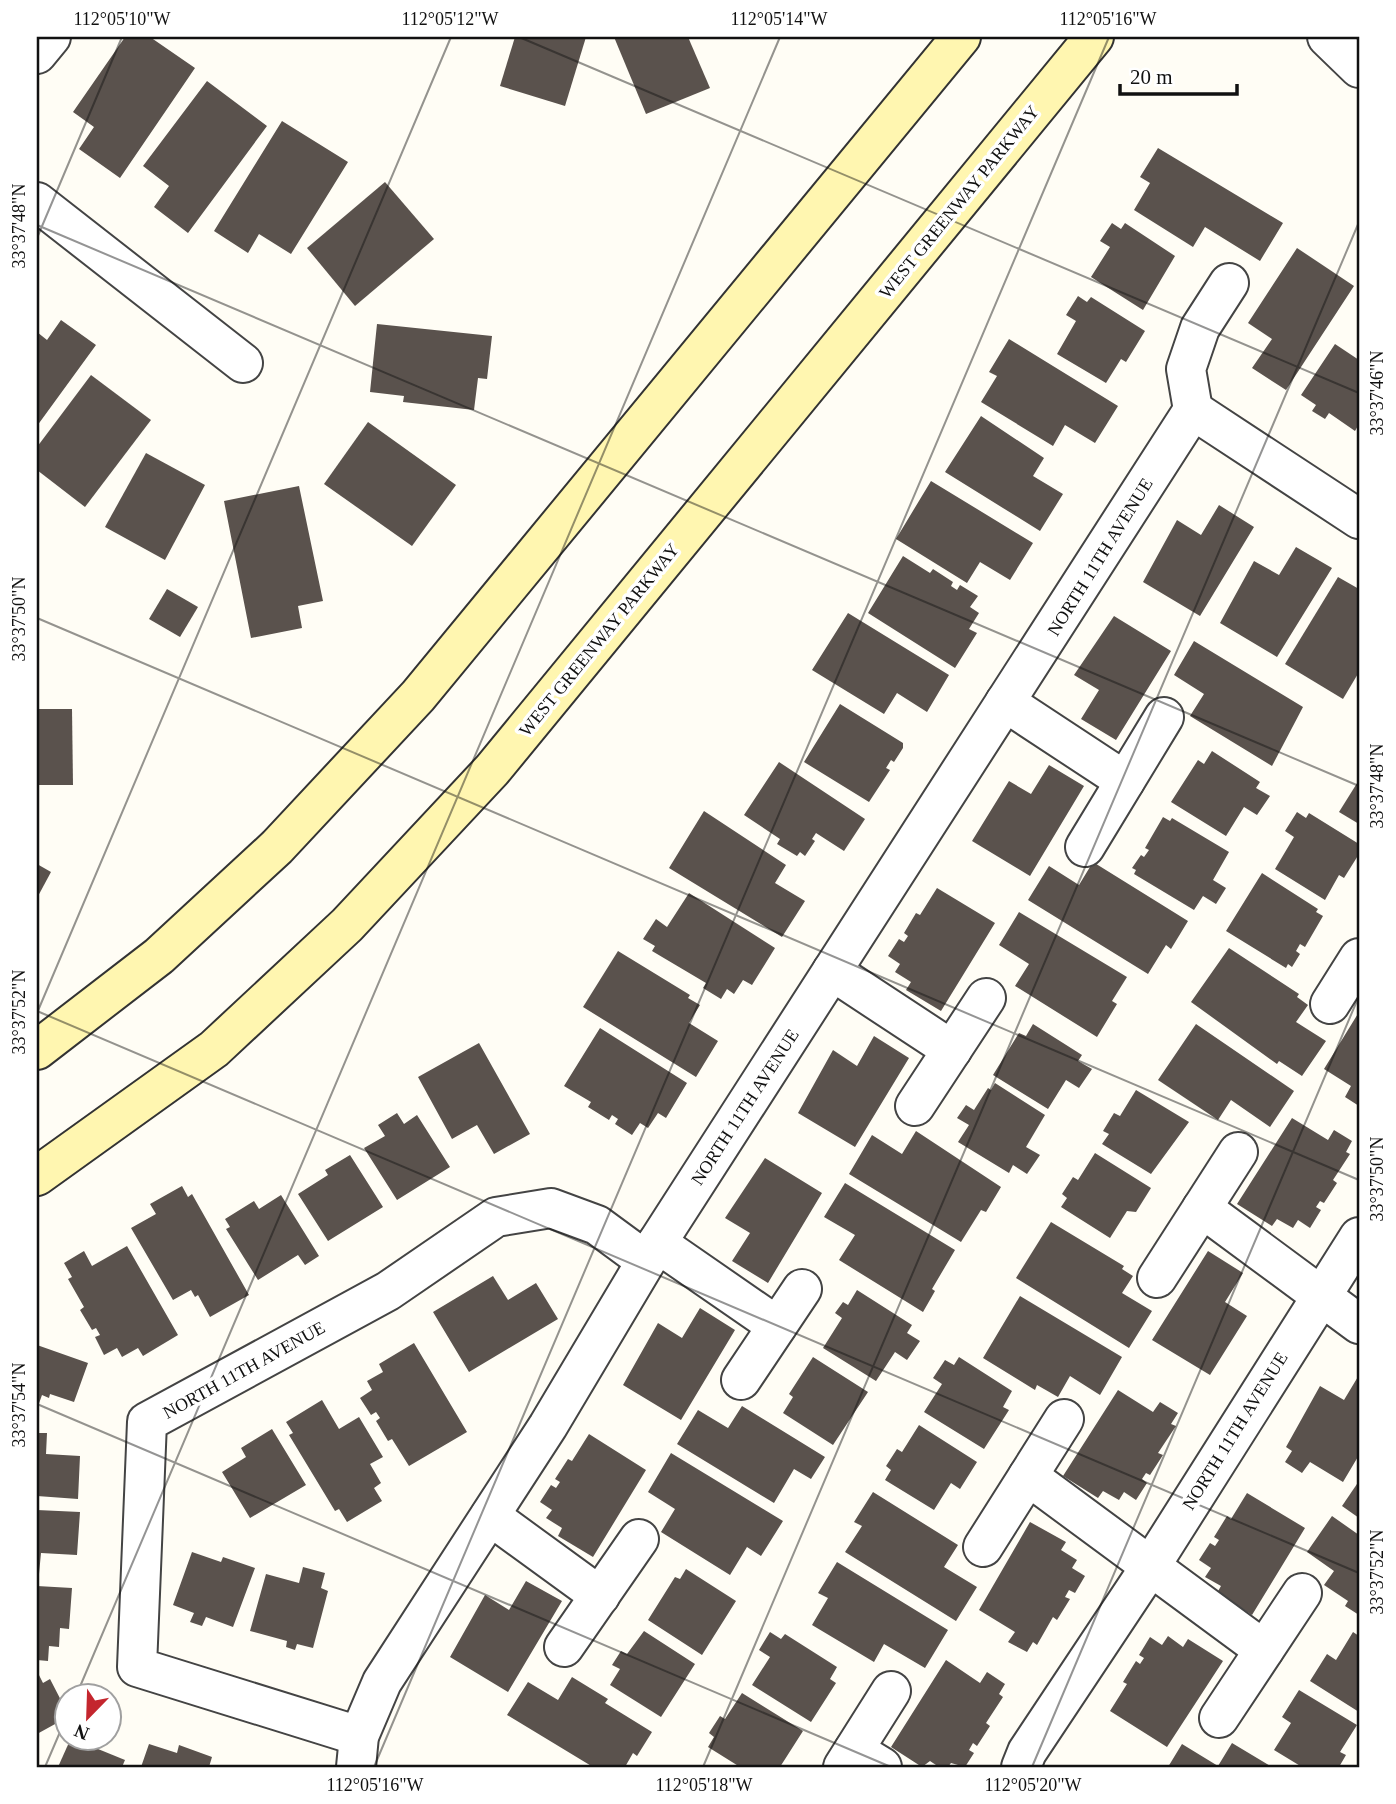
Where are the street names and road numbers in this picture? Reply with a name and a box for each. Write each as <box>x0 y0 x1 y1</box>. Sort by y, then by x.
street label: WEST GREENWAY PARKWAY <box>875 102 1043 302</box>
street label: NORTH 11TH AVENUE <box>1043 475 1157 639</box>
street label: WEST GREENWAY PARKWAY <box>515 540 683 740</box>
street label: NORTH 11TH AVENUE <box>687 1025 803 1189</box>
street label: NORTH 11TH AVENUE <box>160 1317 328 1423</box>
street label: NORTH 11TH AVENUE <box>1178 1349 1292 1513</box>

